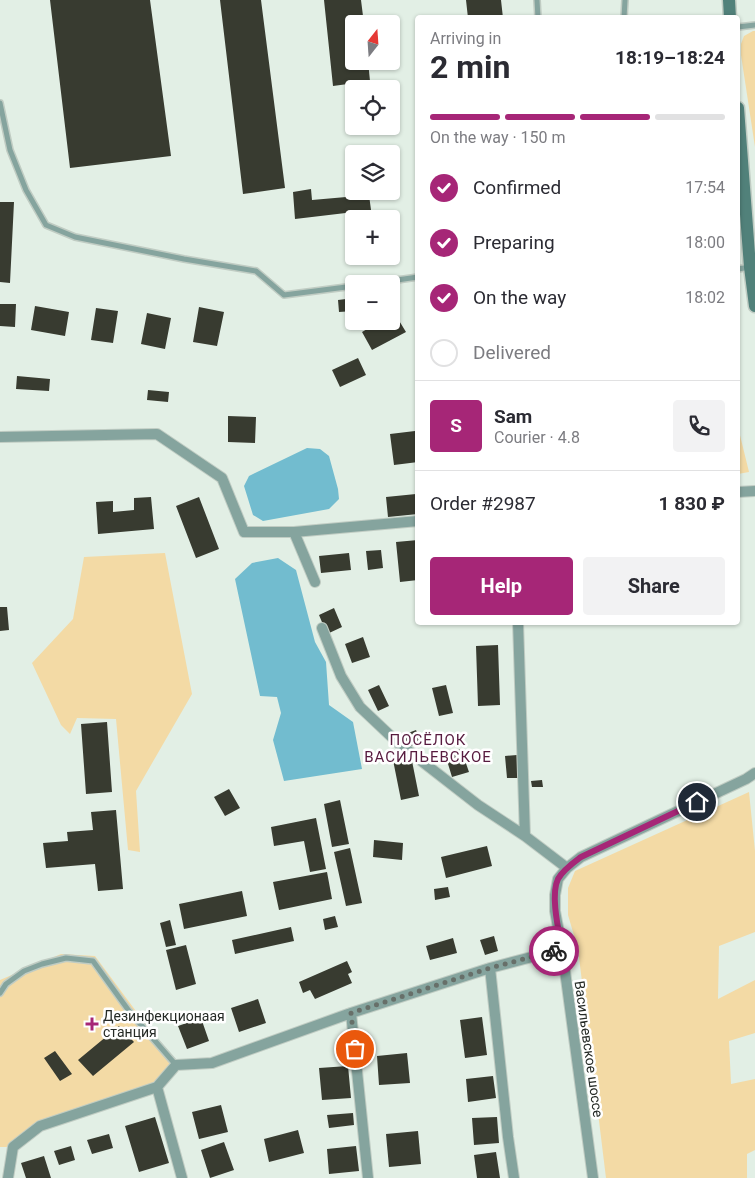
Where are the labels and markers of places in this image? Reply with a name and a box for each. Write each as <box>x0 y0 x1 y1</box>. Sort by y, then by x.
pin <box>676 781 718 823</box>
place label: Дезинфекционаая станция <box>103 1008 225 1040</box>
marker: Дезинфекционаая станция <box>85 1017 99 1031</box>
pin <box>334 1028 376 1070</box>

